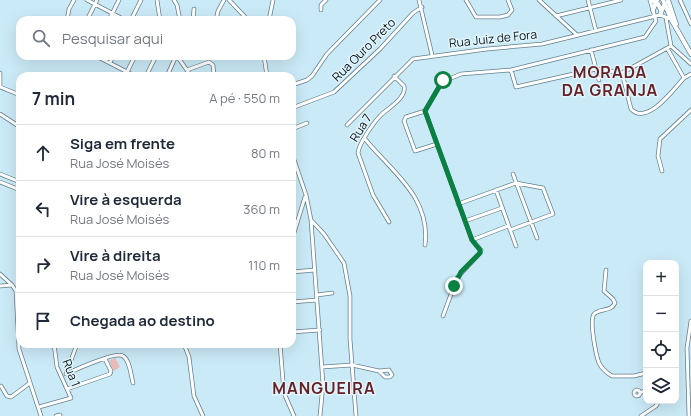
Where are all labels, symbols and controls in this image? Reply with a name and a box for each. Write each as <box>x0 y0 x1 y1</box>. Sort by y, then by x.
street label: Rua Ouro Preto <box>328 14 399 85</box>
search box <box>16 16 296 60</box>
street label: Rua Juiz de Fora <box>448 25 538 52</box>
icon: search <box>30 27 52 49</box>
text: Pesquisar aqui <box>62 28 163 49</box>
district label: MORADA DA GRANJA <box>562 61 658 101</box>
route start <box>434 71 452 89</box>
text: 7 min <box>32 87 75 110</box>
text: A pé · 550 m <box>209 89 280 107</box>
street label: Rua 7 <box>345 111 376 145</box>
text: Siga em frente <box>70 133 175 154</box>
icon: ahead <box>32 142 54 164</box>
text: 80 m <box>251 144 280 162</box>
text: Rua José Moisés <box>70 154 169 172</box>
text: Vire à esquerda <box>70 189 182 210</box>
icon: left <box>32 198 54 220</box>
text: 360 m <box>243 200 280 218</box>
text: Rua José Moisés <box>70 210 169 228</box>
text: Vire à direita <box>70 245 161 266</box>
icon: right <box>32 254 54 276</box>
text: 110 m <box>248 256 280 274</box>
map controls <box>643 260 679 404</box>
button: + <box>643 260 679 296</box>
text: Rua José Moisés <box>70 266 169 284</box>
route end <box>445 277 463 295</box>
button: − <box>643 296 679 332</box>
icon: arrive <box>32 310 54 332</box>
text: Chegada ao destino <box>70 310 215 331</box>
button: locate <box>643 332 679 368</box>
street label: Rua 1 <box>58 356 85 389</box>
button: layers <box>643 368 679 404</box>
district label: MANGUEIRA <box>272 377 376 399</box>

